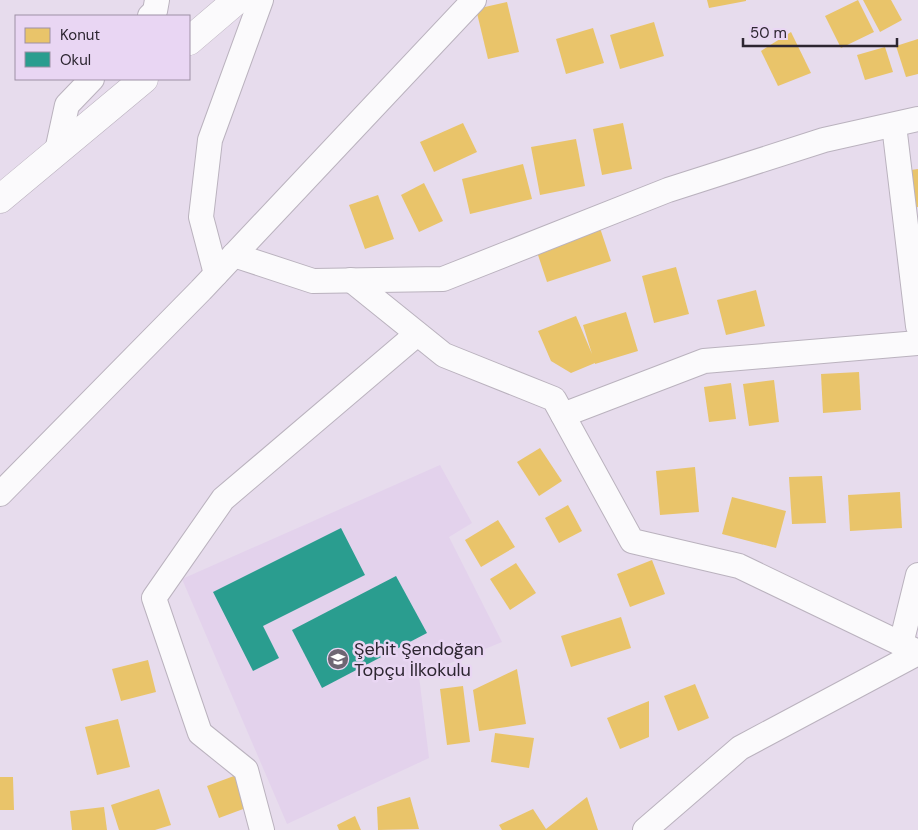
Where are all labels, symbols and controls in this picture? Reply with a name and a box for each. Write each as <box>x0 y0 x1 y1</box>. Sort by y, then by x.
legend <box>15 15 190 80</box>
scale bar <box>743 15 897 47</box>
text: 50 m <box>750 23 787 43</box>
text: Konut <box>60 25 100 45</box>
text: Okul <box>60 50 91 70</box>
place label: Şehit Şendoğan Topçu İlkokulu <box>354 637 484 682</box>
school or university icon: Şehit Şendoğan Topçu İlkokulu <box>326 647 350 671</box>

